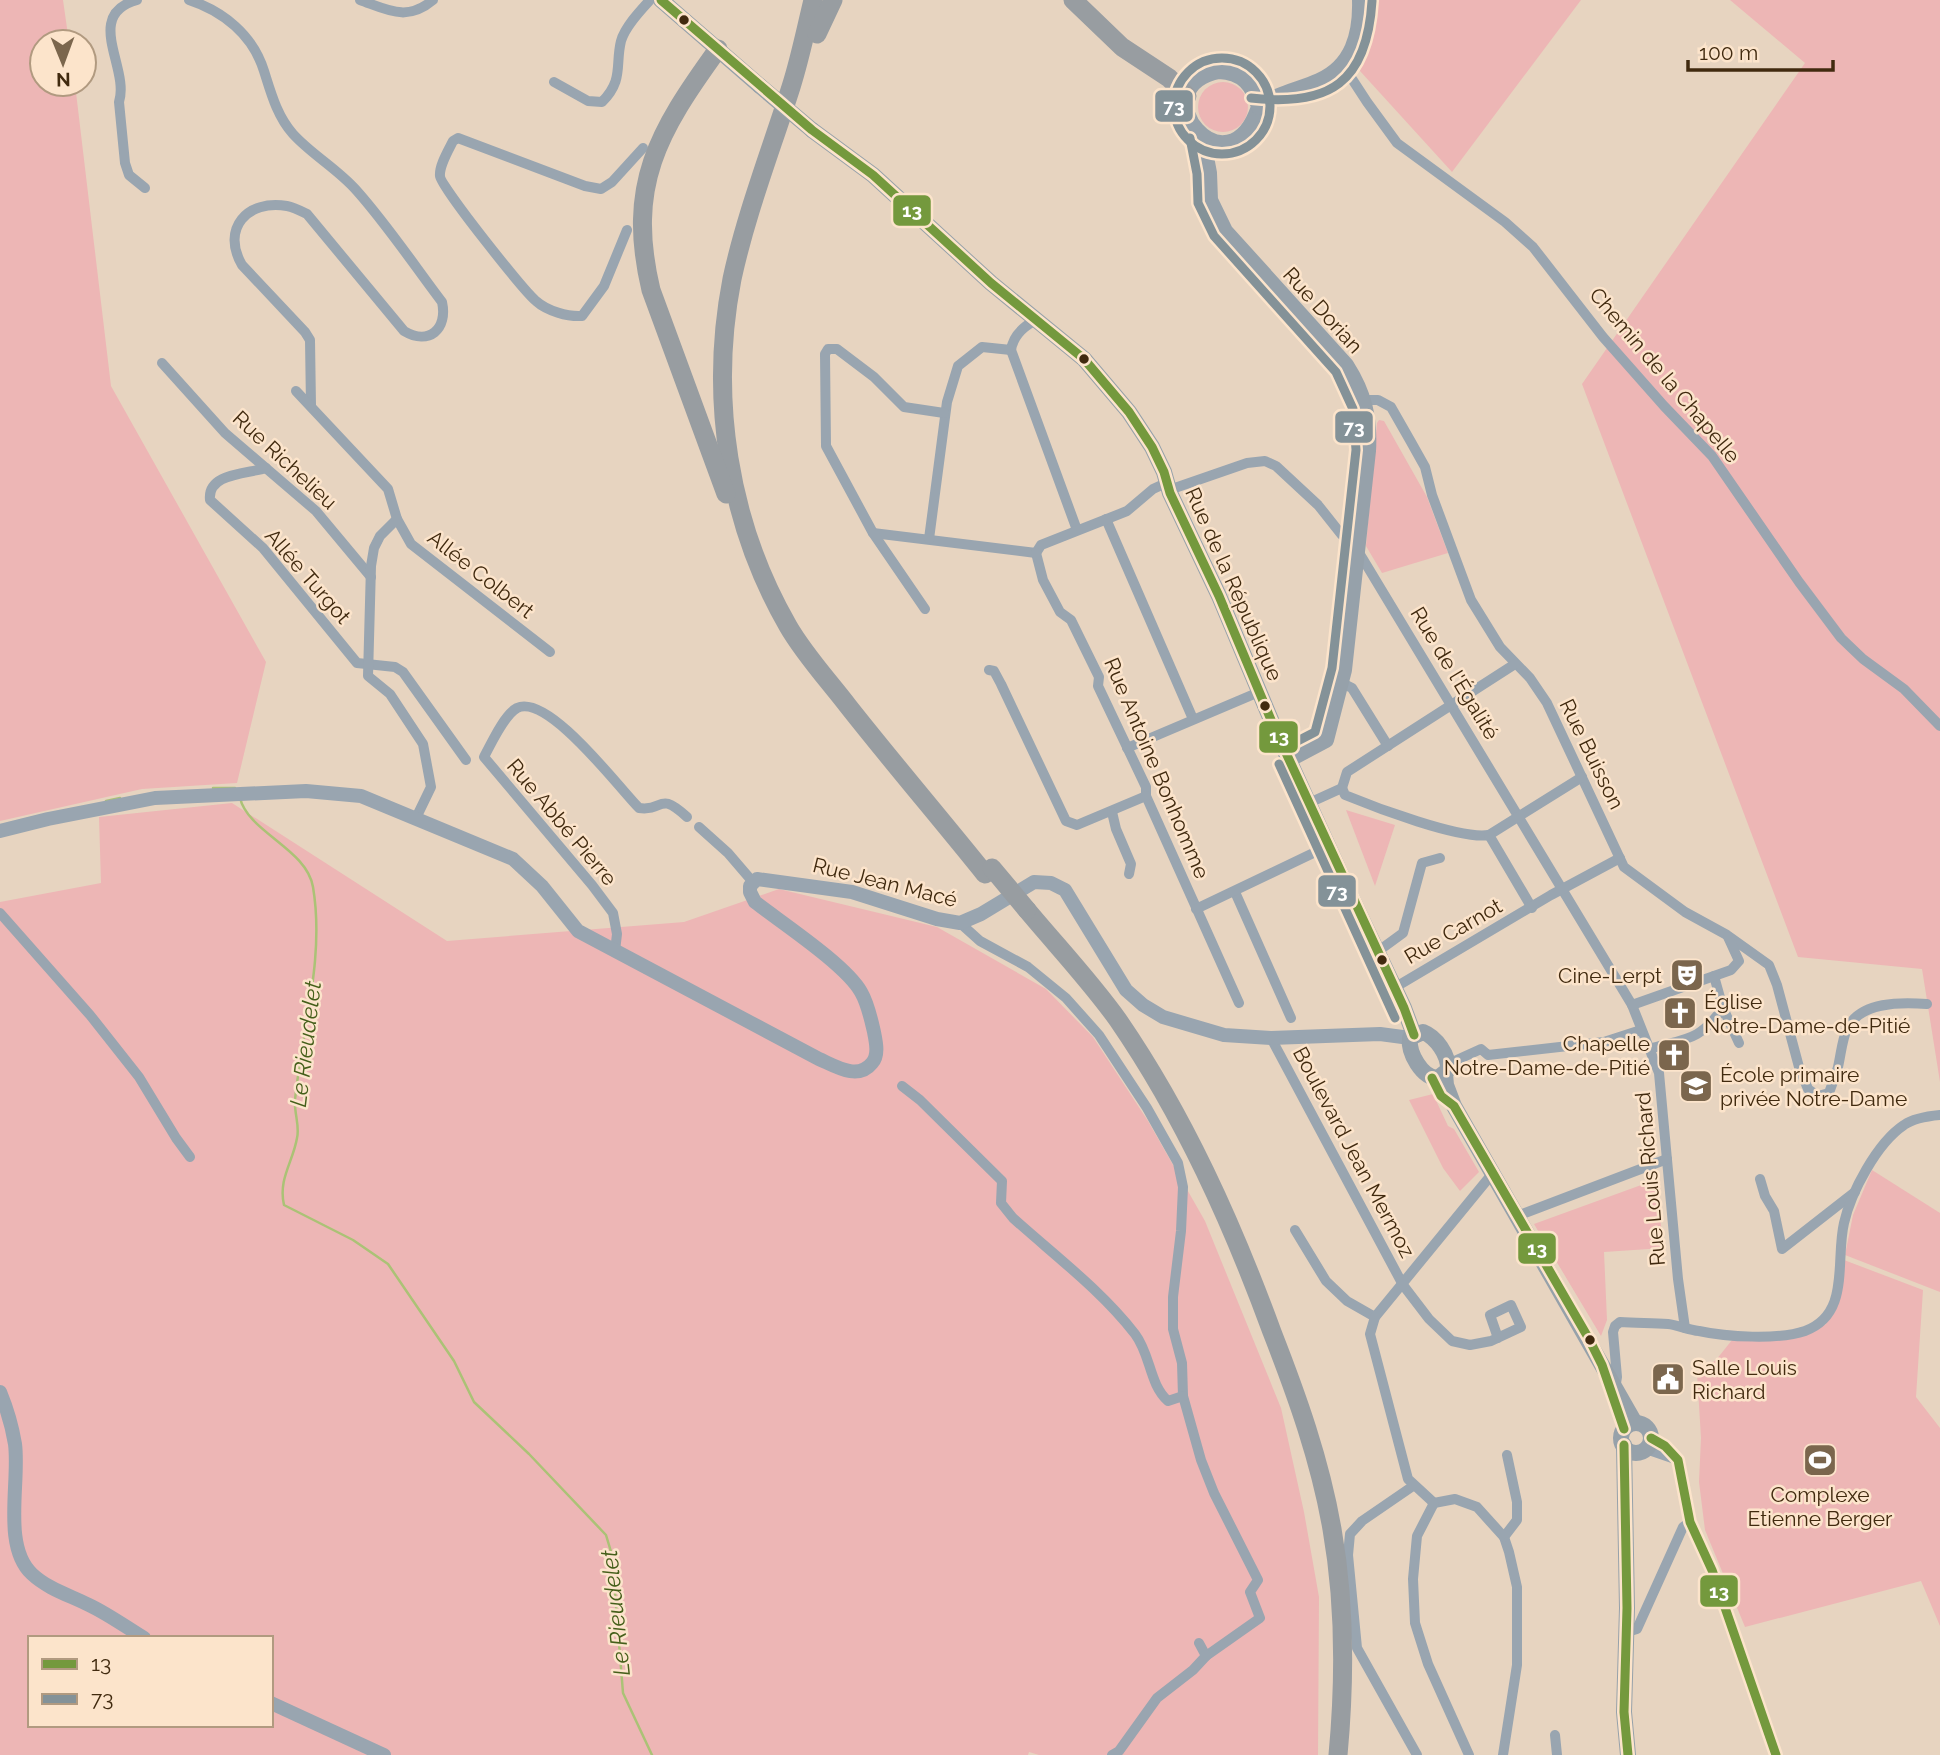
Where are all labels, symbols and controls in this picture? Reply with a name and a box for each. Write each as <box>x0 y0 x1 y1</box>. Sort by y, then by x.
unlabelled marker <box>677 13 691 27</box>
north arrow <box>28 28 98 98</box>
scale bar <box>1688 28 1833 72</box>
text: 100 m <box>1699 40 1758 65</box>
text: N <box>56 69 71 91</box>
line badge: 73 <box>1154 89 1194 123</box>
text: 73 <box>1163 95 1185 117</box>
line badge: 13 <box>892 194 932 227</box>
text: 13 <box>902 199 922 221</box>
street label: Rue Dorian <box>1278 262 1368 358</box>
street label: Chemin de la Chapelle <box>1584 282 1746 468</box>
unlabelled marker <box>1077 352 1091 366</box>
street label: Rue Richelieu <box>228 405 342 515</box>
line badge: 73 <box>1334 410 1374 444</box>
text: 73 <box>1343 416 1365 438</box>
street label: Rue de la République <box>1180 483 1288 685</box>
street label: Allée Turgot <box>260 523 356 629</box>
street label: Allée Colbert <box>423 525 539 623</box>
street label: Rue de l'Égalité <box>1406 602 1504 744</box>
street label: Rue Antoine Bonhomme <box>1099 654 1215 882</box>
street label: Rue Buisson <box>1555 695 1629 813</box>
unlabelled marker <box>1258 699 1272 713</box>
line badge: 13 <box>1258 720 1299 754</box>
text: 13 <box>1269 725 1289 747</box>
street label: Rue Abbé Pierre <box>502 754 622 890</box>
street label: Rue Jean Macé <box>810 852 960 912</box>
line badge: 73 <box>1317 874 1357 908</box>
text: 73 <box>1326 880 1348 902</box>
street label: Rue Carnot <box>1400 893 1506 969</box>
unlabelled marker <box>1375 953 1389 967</box>
theatre icon: Cine-Lerpt <box>1668 956 1706 994</box>
place label: Cine-Lerpt <box>1558 963 1662 988</box>
water label: Le Rieudelet <box>284 979 326 1108</box>
place label: Église Notre-Dame-de-Pitié <box>1704 989 1910 1038</box>
church icon: Église Notre-Dame-de-Pitié <box>1661 994 1699 1032</box>
place label: Chapelle Notre-Dame-de-Pitié <box>1444 1031 1650 1080</box>
church icon: Chapelle Notre-Dame-de-Pitié <box>1655 1036 1693 1074</box>
street label: Boulevard Jean Mermoz <box>1288 1042 1420 1262</box>
place label: École primaire privée Notre-Dame <box>1720 1062 1907 1111</box>
school or university icon: École primaire privée Notre-Dame <box>1677 1067 1715 1105</box>
street label: Rue Louis Richard <box>1630 1091 1670 1267</box>
line badge: 13 <box>1517 1232 1557 1265</box>
text: 13 <box>1527 1237 1547 1259</box>
unlabelled marker <box>1583 1333 1597 1347</box>
place label: Salle Louis Richard <box>1692 1355 1797 1404</box>
public building icon: Salle Louis Richard <box>1649 1360 1687 1398</box>
sports icon: Complexe Etienne Berger <box>1801 1441 1839 1479</box>
place label: Complexe Etienne Berger <box>1748 1482 1893 1531</box>
water label: Le Rieudelet <box>595 1548 635 1677</box>
line badge: 13 <box>1699 1574 1739 1608</box>
text: 13 <box>1709 1580 1729 1602</box>
legend <box>28 1636 273 1727</box>
text: 13 <box>91 1651 111 1676</box>
text: 73 <box>91 1686 113 1711</box>

